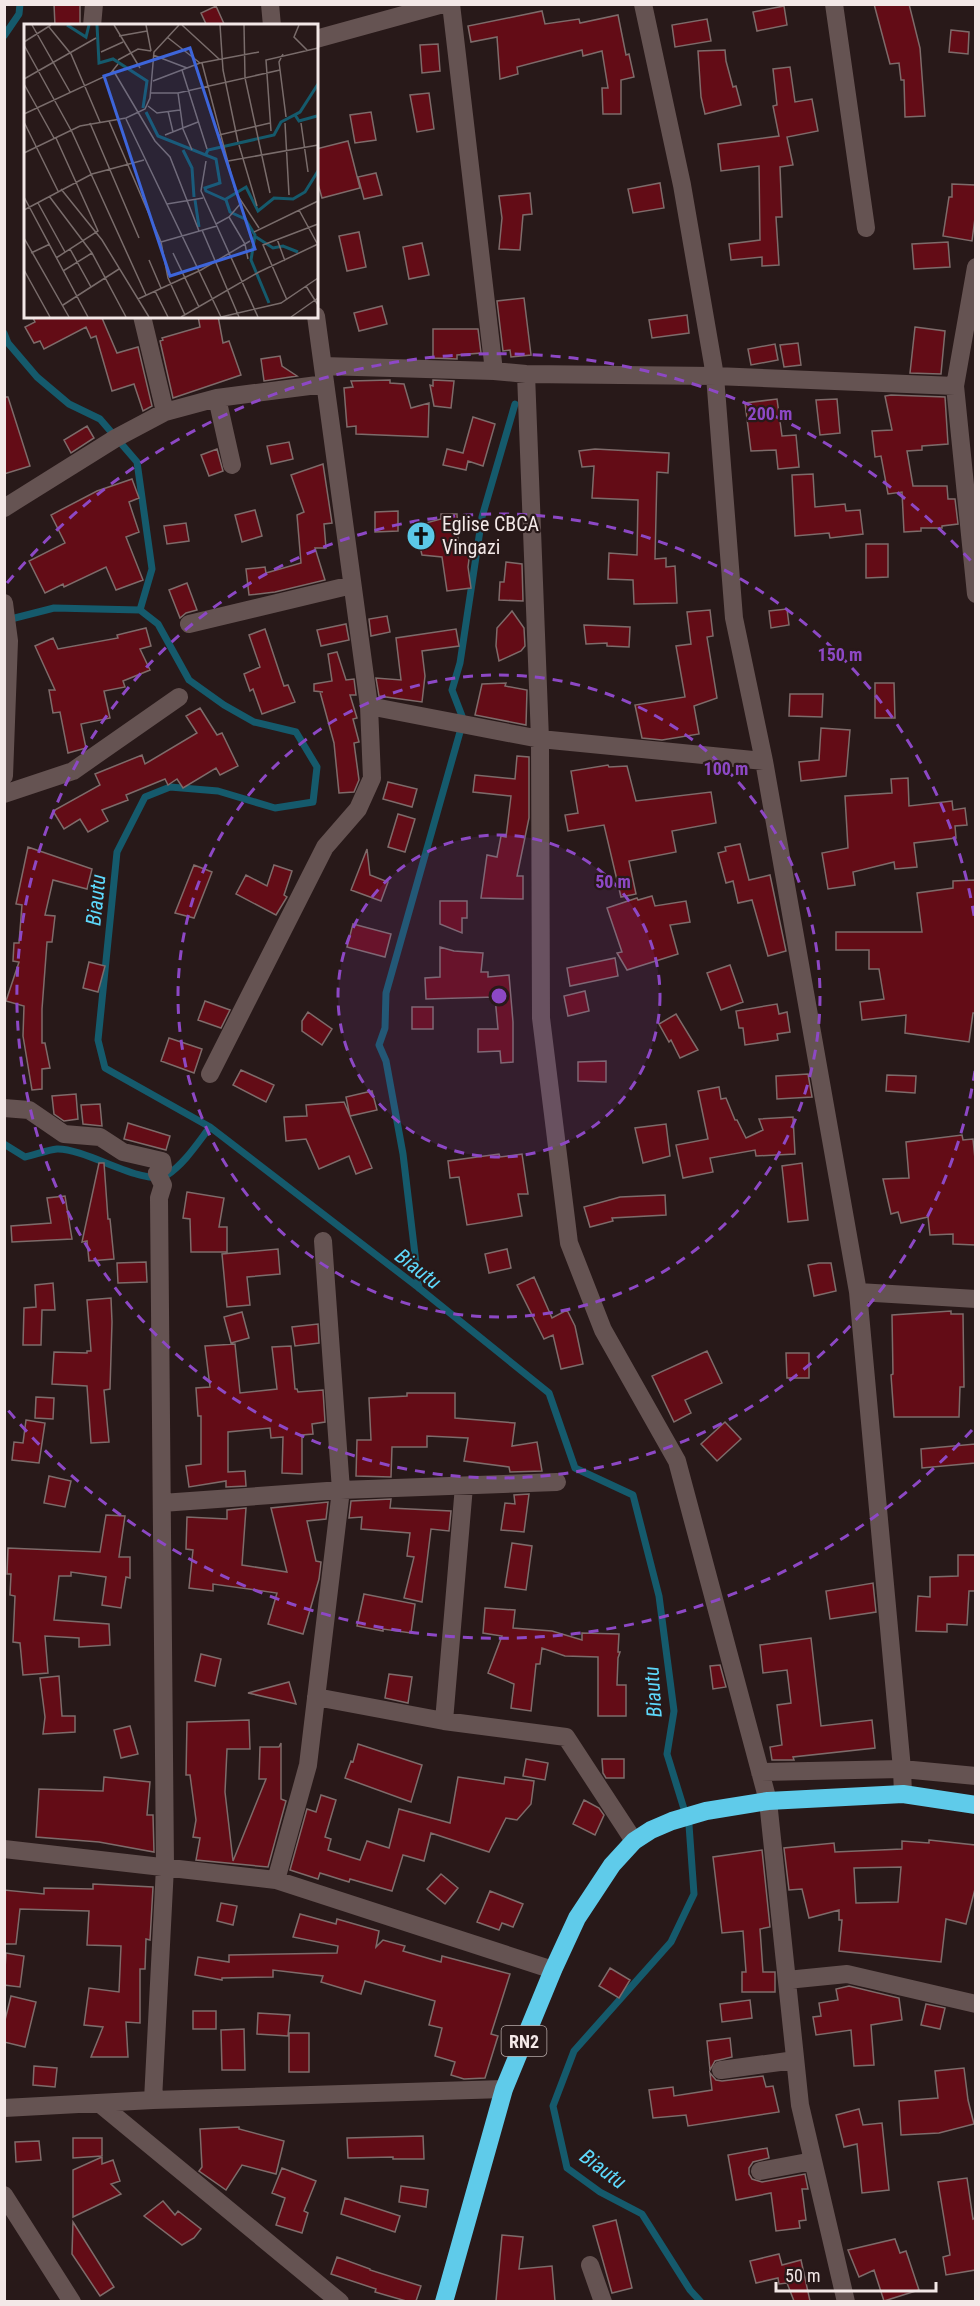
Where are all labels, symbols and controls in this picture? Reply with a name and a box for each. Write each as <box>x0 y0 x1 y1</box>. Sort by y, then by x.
inset map <box>24 24 318 318</box>
text: 200 m <box>748 403 792 424</box>
place label: Eglise CBCA Vingazi <box>442 512 539 559</box>
church icon: Eglise CBCA Vingazi <box>405 520 437 552</box>
text: 150 m <box>818 644 862 665</box>
text: 100 m <box>704 758 748 779</box>
text: 50 m <box>595 871 631 892</box>
water label: Biautu <box>81 873 111 927</box>
centre of rings <box>489 986 509 1006</box>
water label: Biautu <box>390 1244 446 1294</box>
water label: Biautu <box>639 1665 667 1718</box>
road number: RN2 <box>502 2026 546 2056</box>
water label: Biautu <box>575 2144 631 2194</box>
scale bar <box>776 2255 936 2293</box>
text: 50 m <box>785 2265 820 2286</box>

